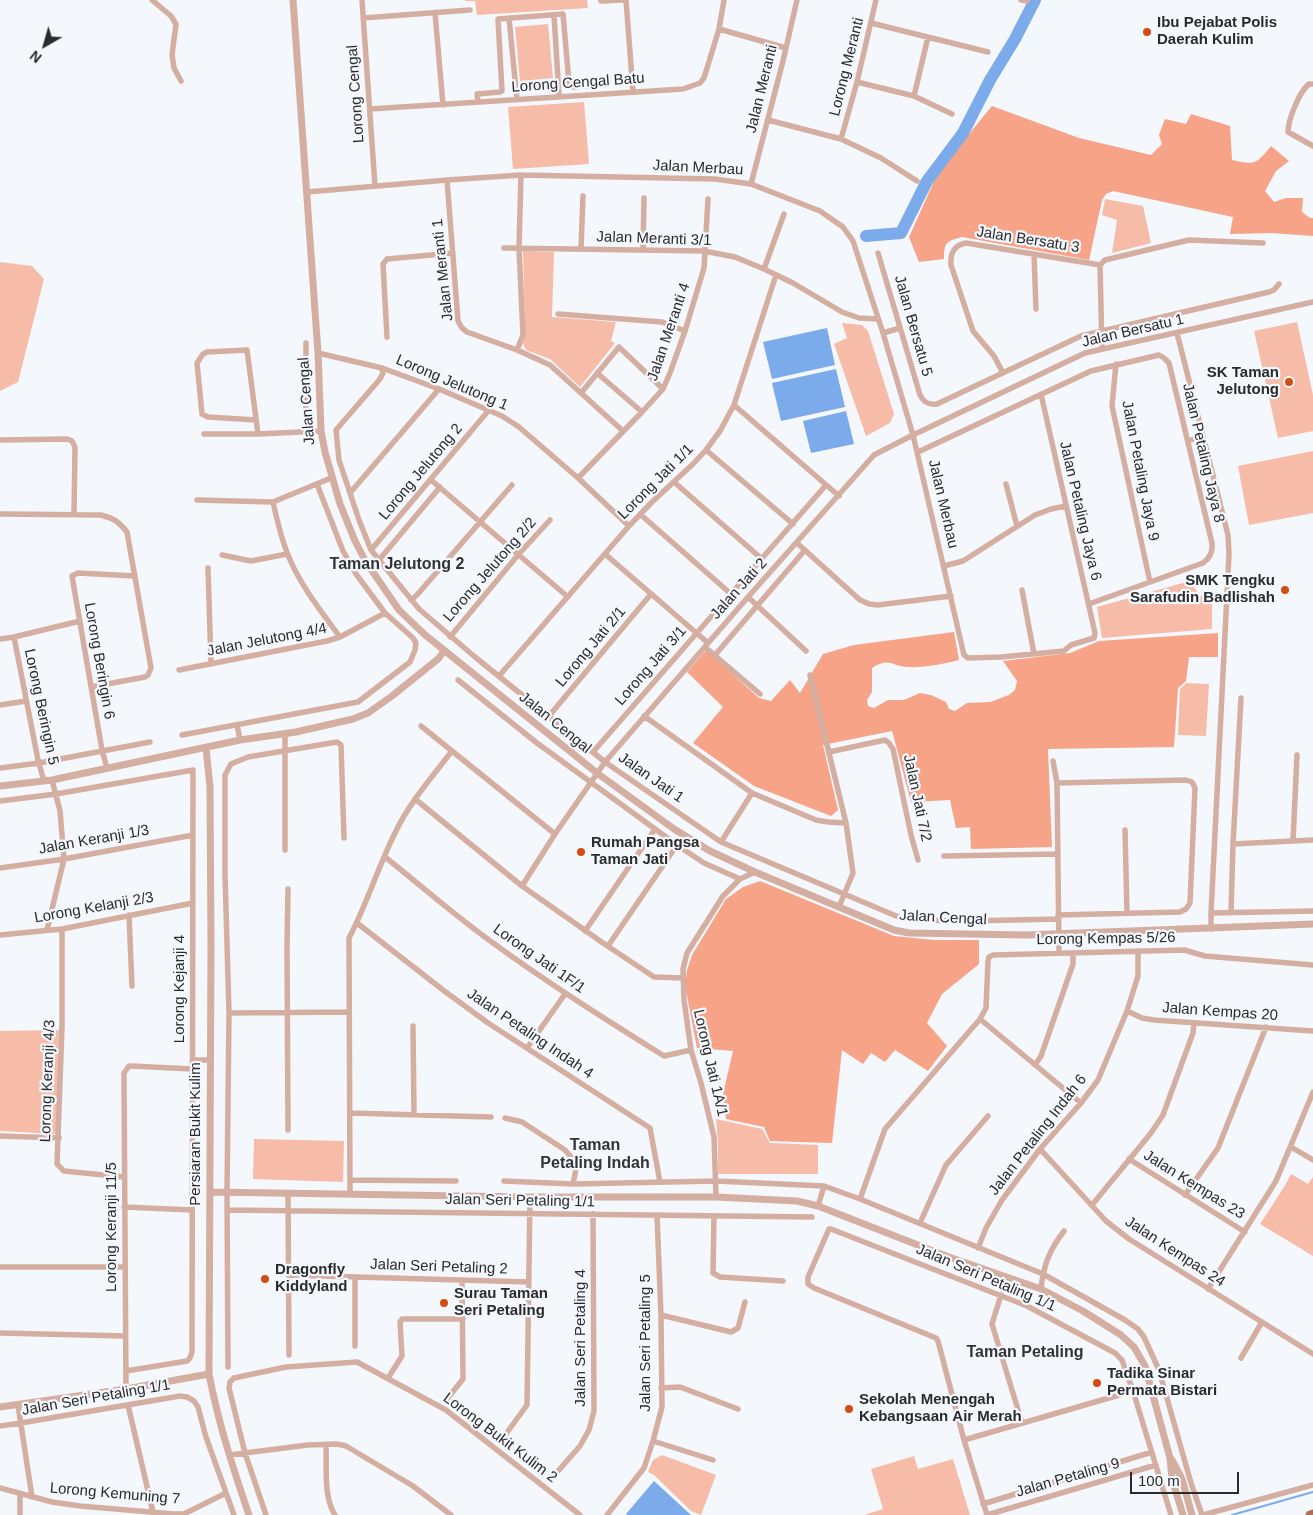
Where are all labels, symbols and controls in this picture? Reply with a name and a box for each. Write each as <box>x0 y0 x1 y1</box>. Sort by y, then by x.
place label: Ibu Pejabat Polis Daerah Kulim <box>1157 14 1277 49</box>
street label: Lorong Meranti <box>826 16 868 118</box>
north arrow <box>20 20 70 70</box>
marker: Ibu Pejabat Polis Daerah Kulim <box>1141 26 1153 38</box>
street label: Jalan Meranti <box>742 43 782 135</box>
street label: Lorong Cengal <box>344 44 368 144</box>
text: N <box>27 47 45 66</box>
street label: Lorong Cengal Batu <box>511 69 645 97</box>
street label: Jalan Merbau <box>652 157 744 179</box>
street label: Jalan Meranti 1 <box>429 218 457 322</box>
street label: Jalan Bersatu 3 <box>975 223 1081 257</box>
street label: Jalan Meranti 3/1 <box>596 228 712 250</box>
street label: Jalan Bersatu 5 <box>890 273 936 379</box>
street label: Jalan Meranti 4 <box>644 281 694 383</box>
street label: Jalan Bersatu 1 <box>1080 311 1186 351</box>
street label: Lorong Jelutong 1 <box>393 351 511 415</box>
street label: Jalan Cengal <box>295 357 319 445</box>
place label: SK Taman Jelutong <box>1207 364 1279 399</box>
marker: SK Taman Jelutong <box>1283 376 1295 388</box>
street label: Jalan Petaling Jaya 8 <box>1178 382 1228 524</box>
street label: Jalan Petaling Jaya 9 <box>1118 399 1162 543</box>
street label: Lorong Jelutong 2 <box>376 420 466 524</box>
street label: Jalan Petaling Jaya 6 <box>1055 440 1105 582</box>
street label: Lorong Jati 1/1 <box>615 441 697 523</box>
street label: Jalan Merbau <box>924 458 962 550</box>
street label: Lorong Jelutong 2/2 <box>440 514 540 626</box>
district label: Taman Jelutong 2 <box>330 555 464 575</box>
street label: Jalan Jati 2 <box>707 555 771 623</box>
place label: SMK Tengku Sarafudin Badlishah <box>1130 572 1275 607</box>
marker: SMK Tengku Sarafudin Badlishah <box>1279 584 1291 596</box>
street label: Lorong Beringin 6 <box>80 601 118 721</box>
street label: Lorong Jati 2/1 <box>552 603 630 691</box>
street label: Jalan Jelutong 4/4 <box>206 620 328 660</box>
street label: Lorong Jati 3/1 <box>612 623 690 709</box>
street label: Lorong Beringin 5 <box>20 647 62 767</box>
street label: Jalan Cengal <box>515 688 595 758</box>
street label: Jalan Jati 1 <box>615 749 687 807</box>
street label: Jalan Jati 7/2 <box>899 753 935 843</box>
street label: Jalan Keranji 1/3 <box>37 821 151 859</box>
place label: Rumah Pangsa Taman Jati <box>591 834 699 869</box>
marker: Rumah Pangsa Taman Jati <box>575 846 587 858</box>
street label: Lorong Kelanji 2/3 <box>33 889 155 927</box>
street label: Jalan Cengal <box>899 907 987 929</box>
street label: Lorong Jati 1F/1 <box>489 921 589 997</box>
street label: Lorong Kempas 5/26 <box>1036 929 1176 949</box>
street label: Lorong Kejanji 4 <box>171 935 189 1043</box>
street label: Jalan Petaling Indah 4 <box>463 985 597 1083</box>
street label: Jalan Kempas 20 <box>1162 999 1278 1025</box>
street label: Lorong Jati 1A/1 <box>689 1008 731 1118</box>
street label: Lorong Keranji 4/3 <box>37 1019 59 1143</box>
street label: Persiaran Bukit Kulim <box>187 1062 205 1206</box>
street label: Jalan Petaling Indah 6 <box>985 1071 1091 1199</box>
district label: Taman Petaling Indah <box>540 1136 650 1174</box>
street label: Jalan Kempas 23 <box>1140 1147 1248 1223</box>
street label: Lorong Keranji 11/5 <box>103 1162 121 1292</box>
street label: Jalan Seri Petaling 1/1 <box>445 1191 595 1211</box>
street label: Jalan Kempas 24 <box>1121 1213 1229 1291</box>
street label: Jalan Seri Petaling 1/1 <box>913 1240 1059 1316</box>
street label: Jalan Seri Petaling 2 <box>370 1256 508 1278</box>
place label: Dragonfly Kiddyland <box>275 1261 348 1296</box>
street label: Jalan Seri Petaling 4 <box>572 1269 590 1407</box>
marker: Dragonfly Kiddyland <box>259 1273 271 1285</box>
street label: Jalan Seri Petaling 5 <box>637 1274 655 1412</box>
place label: Surau Taman Seri Petaling <box>454 1285 548 1320</box>
marker: Surau Taman Seri Petaling <box>438 1297 450 1309</box>
district label: Taman Petaling <box>966 1343 1084 1363</box>
place label: Tadika Sinar Permata Bistari <box>1107 1365 1217 1400</box>
street label: Jalan Seri Petaling 1/1 <box>21 1376 171 1420</box>
marker: Tadika Sinar Permata Bistari <box>1091 1377 1103 1389</box>
street label: Lorong Bukit Kulim 2 <box>439 1389 561 1487</box>
place label: Sekolah Menengah Kebangsaan Air Merah <box>859 1391 1022 1426</box>
marker: Sekolah Menengah Kebangsaan Air Merah <box>843 1403 855 1415</box>
street label: Jalan Petaling 9 <box>1014 1455 1122 1501</box>
scale bar <box>1133 1462 1242 1494</box>
text: 100 m <box>1138 1472 1180 1489</box>
street label: Lorong Kemuning 7 <box>49 1479 181 1509</box>

